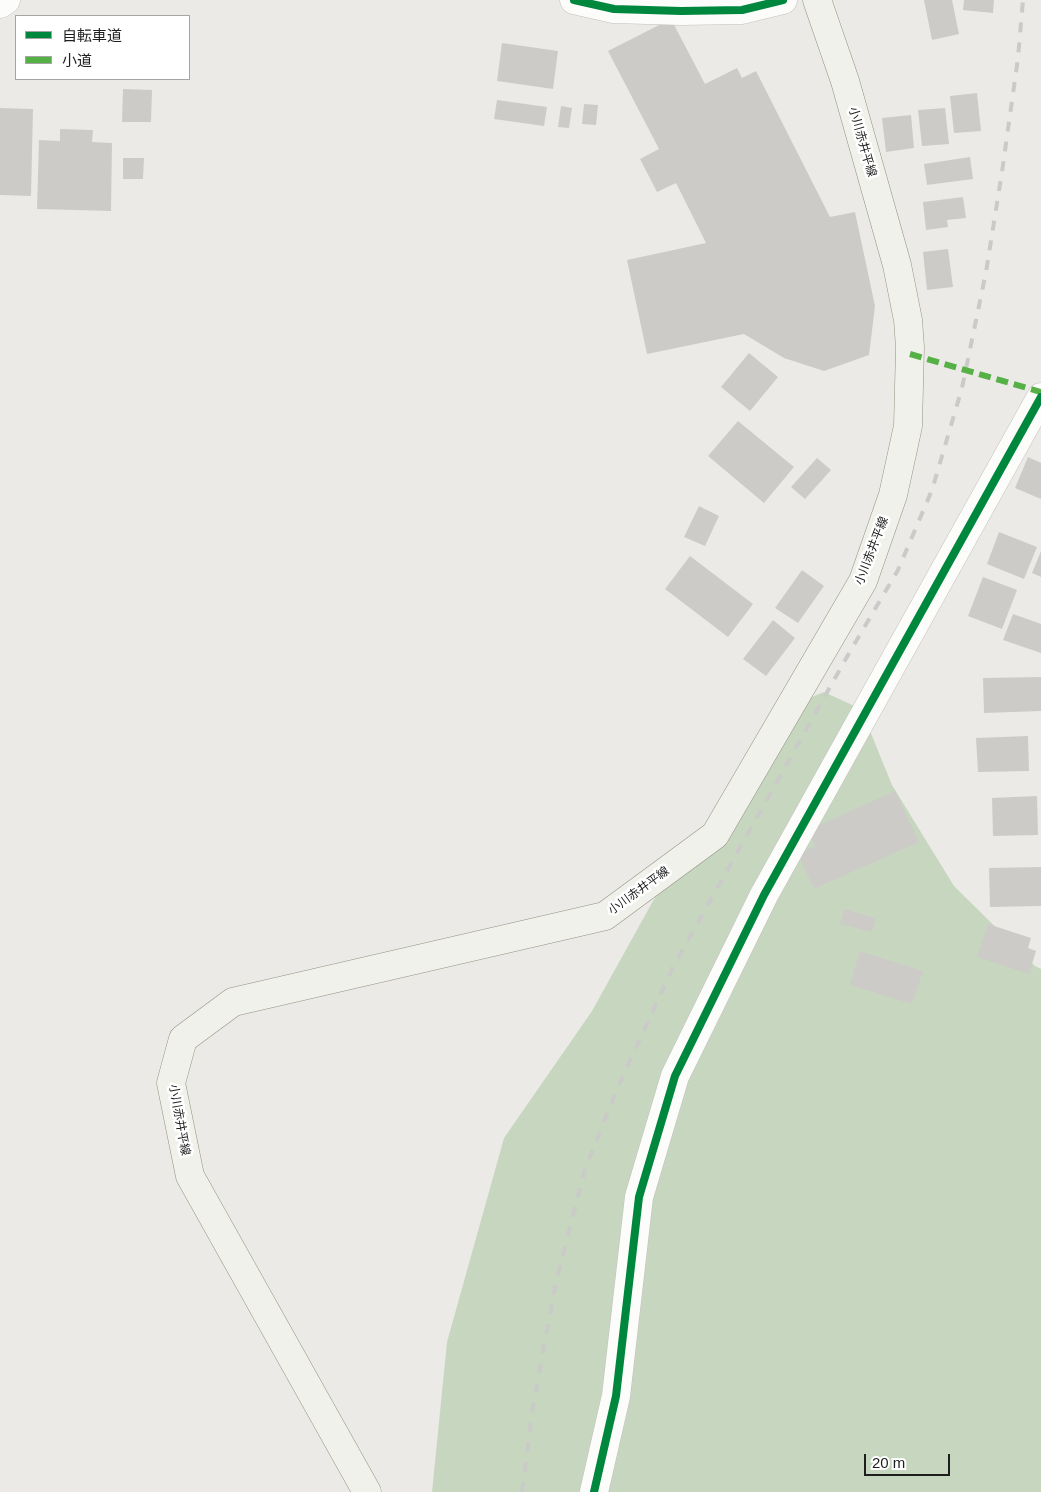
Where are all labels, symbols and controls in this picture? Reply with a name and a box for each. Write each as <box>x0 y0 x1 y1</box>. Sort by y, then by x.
legend <box>15 15 190 80</box>
text: 自転車道 <box>62 27 122 44</box>
text: 小道 <box>62 52 92 69</box>
street label: 小川赤井平線 <box>845 105 879 179</box>
street label: 小川赤井平線 <box>852 515 892 587</box>
street label: 小川赤井平線 <box>606 864 672 918</box>
street label: 小川赤井平線 <box>166 1083 192 1157</box>
scale bar <box>866 1444 952 1476</box>
text: 20 m <box>872 1454 905 1471</box>

